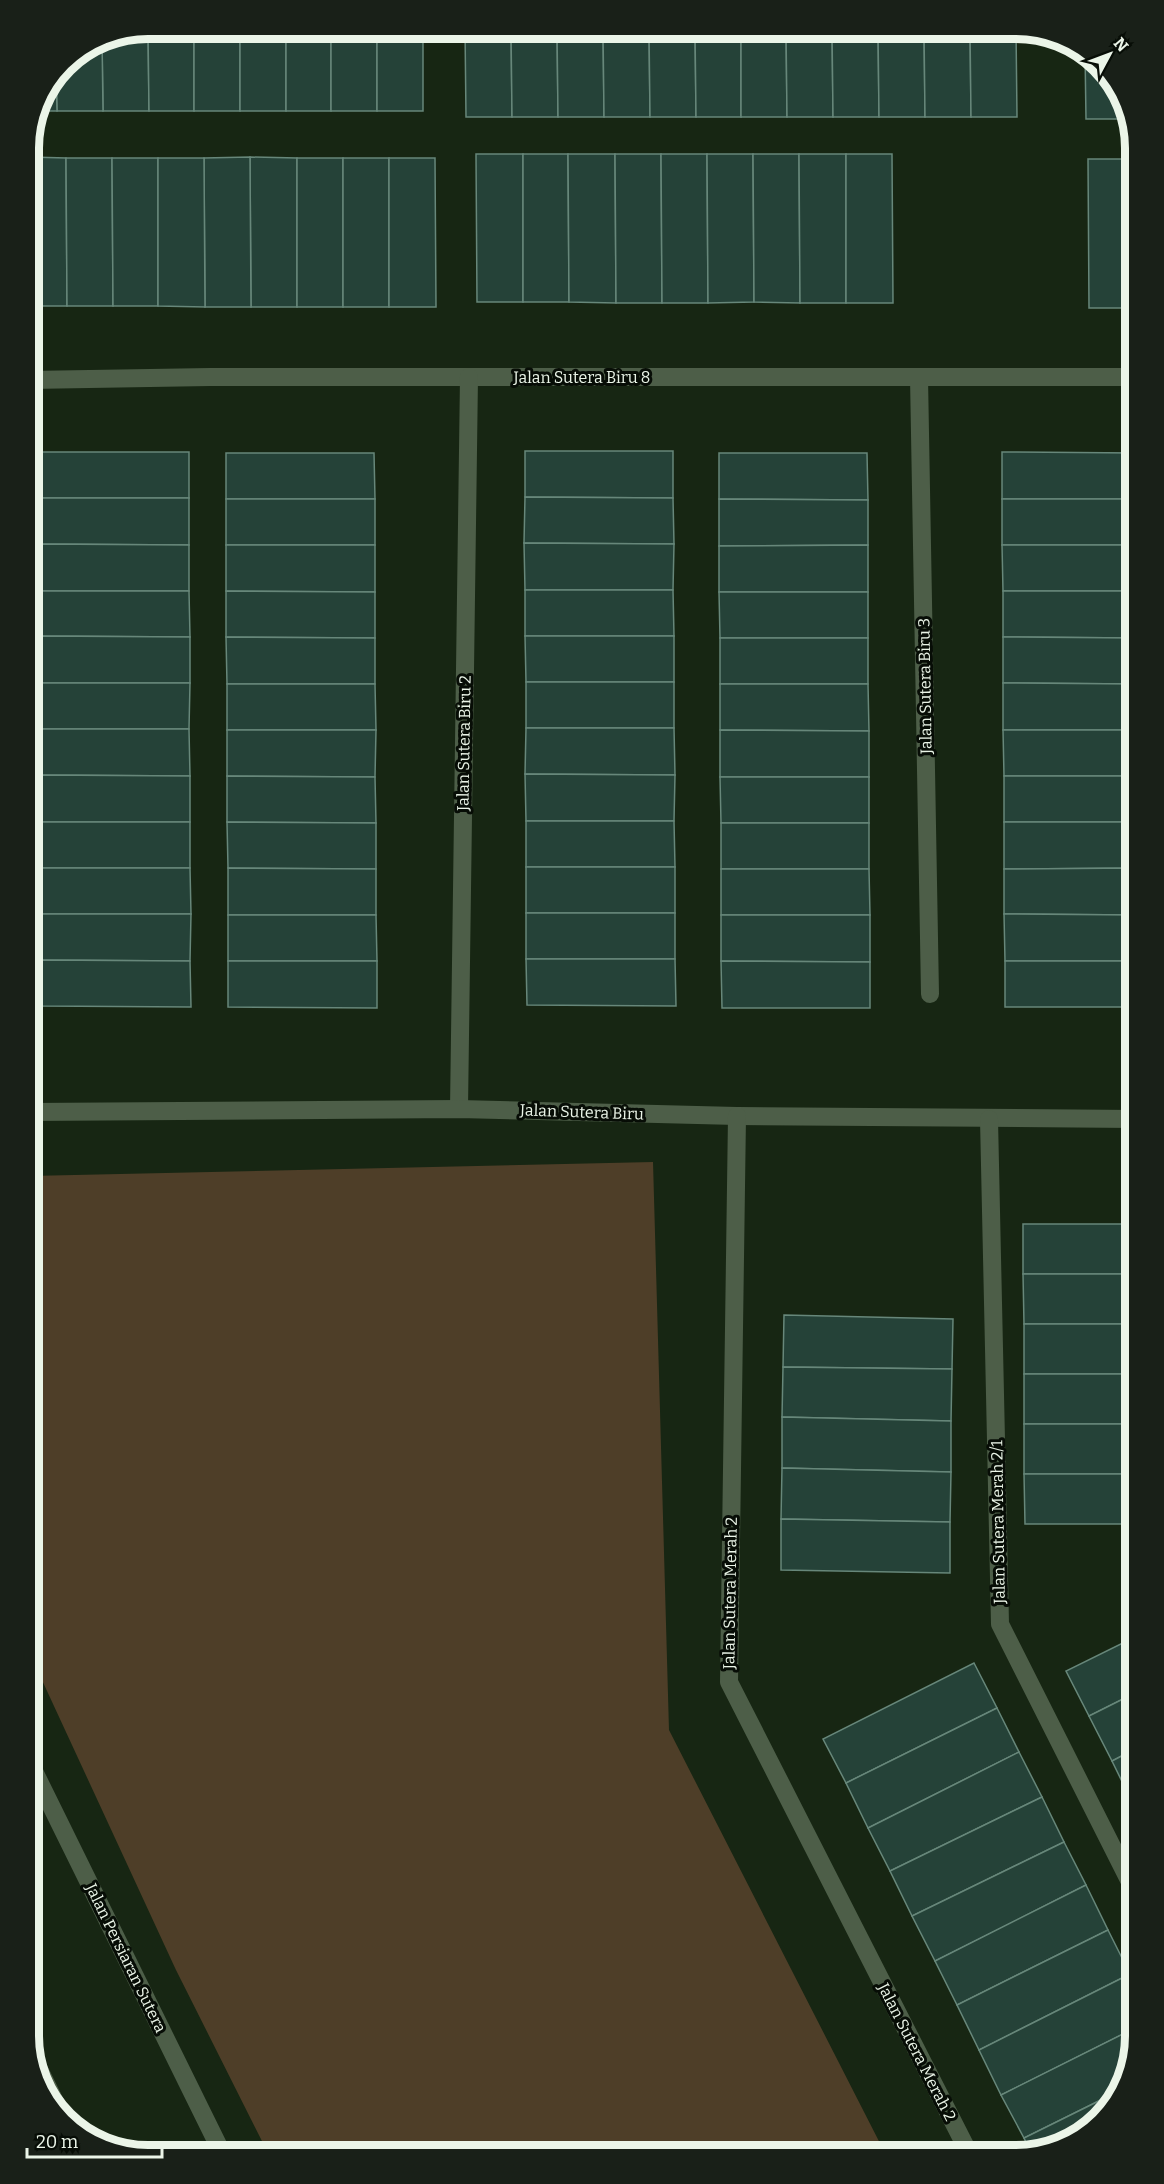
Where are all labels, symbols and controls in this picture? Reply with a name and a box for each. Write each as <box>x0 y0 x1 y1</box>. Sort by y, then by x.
north arrow <box>1080 24 1140 84</box>
text: N <box>1110 34 1132 55</box>
street label: Jalan Sutera Biru 8 <box>513 368 650 387</box>
street label: Jalan Sutera Biru 3 <box>914 618 936 755</box>
street label: Jalan Sutera Biru 2 <box>453 675 475 812</box>
street label: Jalan Sutera Biru <box>519 1100 644 1124</box>
street label: Jalan Sutera Merah 2/1 <box>987 1439 1009 1605</box>
street label: Jalan Sutera Merah 2 <box>719 1517 741 1670</box>
street label: Jalan Persiaran Sutera <box>81 1879 170 2036</box>
street label: Jalan Sutera Merah 2 <box>874 1979 960 2124</box>
scale bar <box>27 2121 162 2159</box>
text: 20 m <box>36 2131 78 2153</box>

